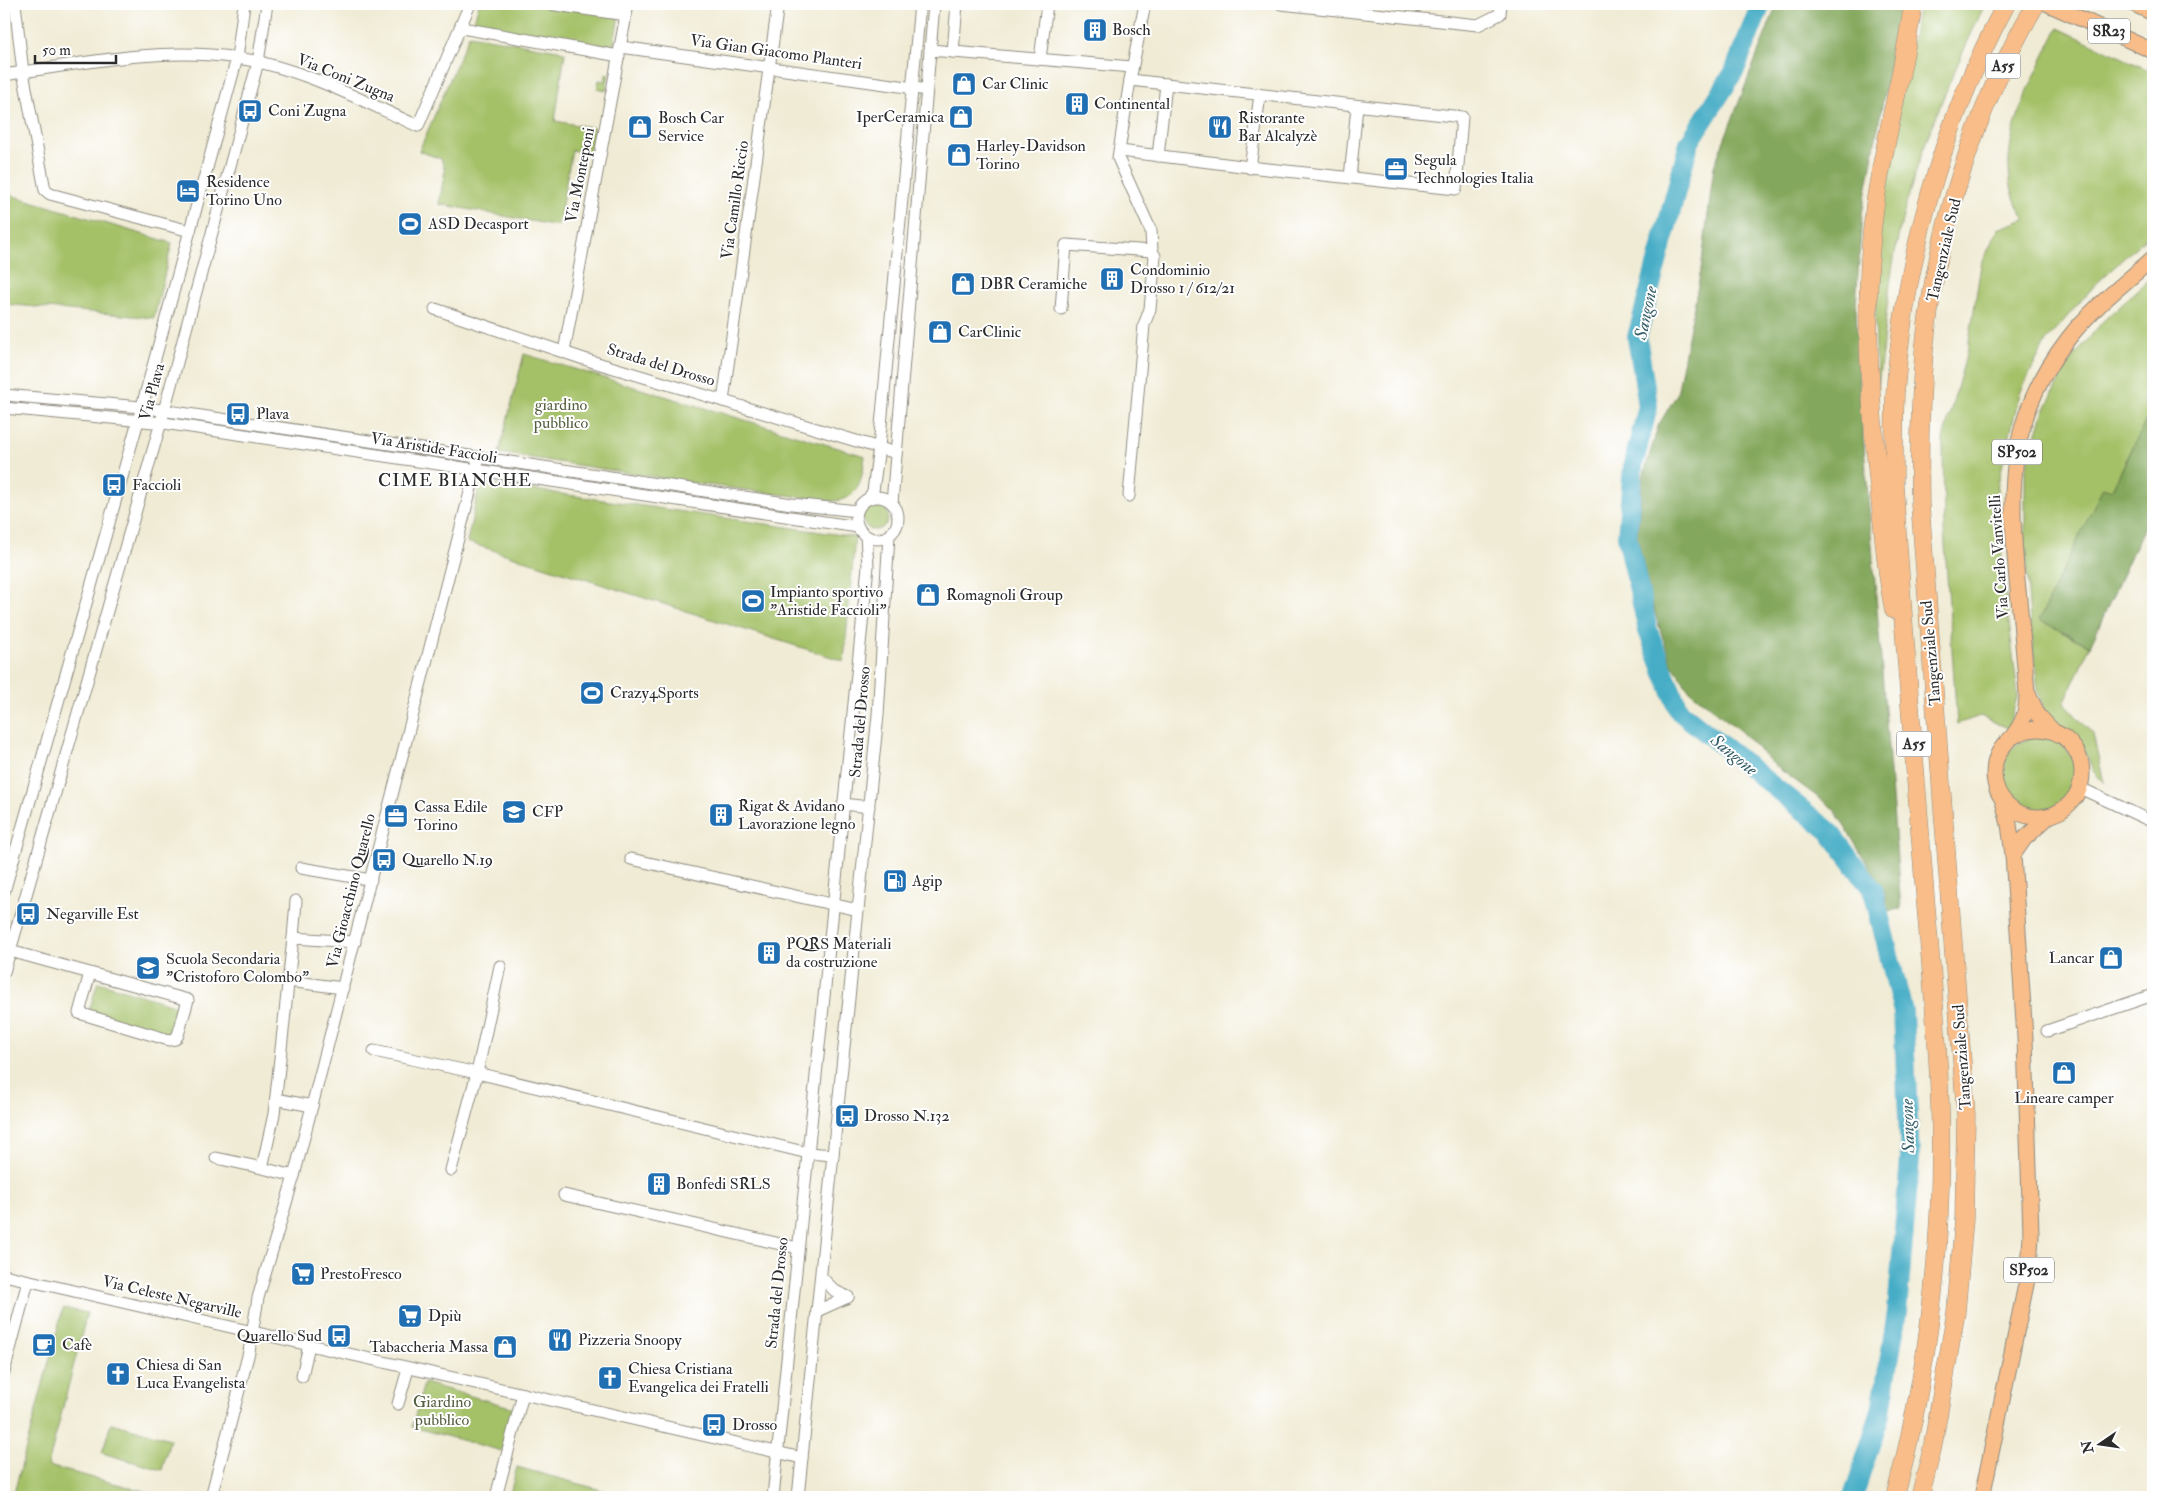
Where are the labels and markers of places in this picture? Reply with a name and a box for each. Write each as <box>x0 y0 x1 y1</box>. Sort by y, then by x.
building icon: Bosch <box>1082 17 1108 43</box>
place label: Bosch <box>1112 20 1151 40</box>
shop icon: Car Clinic <box>951 71 977 97</box>
place label: Car Clinic <box>982 74 1049 94</box>
building icon: Continental <box>1064 91 1090 117</box>
place label: Continental <box>1094 94 1170 114</box>
bus stop icon: Coni Zugna <box>237 98 263 124</box>
place label: Coni Zugna <box>268 101 347 121</box>
shop icon: IperCeramica <box>948 104 974 130</box>
place label: IperCeramica <box>856 107 944 128</box>
place label: Bosch Car Service <box>658 108 724 146</box>
place label: Ristorante Bar Alcalyzè <box>1238 108 1317 146</box>
shop icon: Bosch Car Service <box>627 114 653 140</box>
restaurant icon: Ristorante Bar Alcalyzè <box>1207 114 1233 140</box>
place label: Harley-Davidson Torino <box>976 136 1086 174</box>
shop icon: Harley-Davidson Torino <box>946 142 972 168</box>
place label: Segula Technologies Italia <box>1414 150 1534 188</box>
office icon: Segula Technologies Italia <box>1383 156 1409 182</box>
place label: Residence Torino Uno <box>206 172 282 210</box>
hotel icon: Residence Torino Uno <box>175 178 201 204</box>
sports icon: ASD Decasport <box>397 211 423 237</box>
place label: ASD Decasport <box>427 214 529 235</box>
place label: Condominio Drosso 1 / 612/21 <box>1130 260 1235 298</box>
building icon: Condominio Drosso 1 / 612/21 <box>1099 266 1125 292</box>
shop icon: DBR Ceramiche <box>950 271 976 297</box>
place label: DBR Ceramiche <box>980 274 1087 294</box>
shop icon: CarClinic <box>927 319 953 345</box>
place label: CarClinic <box>958 322 1022 342</box>
bus stop icon: Plava <box>225 401 251 427</box>
place label: Plava <box>256 404 290 424</box>
bus stop icon: Faccioli <box>101 472 127 498</box>
place label: Faccioli <box>132 475 181 495</box>
place label: Impianto sportivo "Aristide Faccioli" <box>770 582 886 620</box>
shop icon: Romagnoli Group <box>915 582 941 608</box>
place label: Romagnoli Group <box>946 585 1063 606</box>
sports icon: Impianto sportivo "Aristide Faccioli" <box>740 588 766 614</box>
sports icon: Crazy4Sports <box>579 680 605 706</box>
place label: Crazy4Sports <box>610 683 699 704</box>
place label: Rigat & Avidano Lavorazione legno <box>738 796 856 834</box>
place label: Cassa Edile Torino <box>414 797 488 835</box>
school or university icon: CFP <box>501 799 527 825</box>
place label: CFP <box>532 802 563 822</box>
building icon: Rigat & Avidano Lavorazione legno <box>708 802 734 828</box>
office icon: Cassa Edile Torino <box>383 803 409 829</box>
bus stop icon: Quarello N.19 <box>371 847 397 873</box>
place label: Quarello N.19 <box>402 850 493 870</box>
fuel station icon: Agip <box>882 868 908 894</box>
place label: Agip <box>911 871 942 892</box>
bus stop icon: Negarville Est <box>15 901 41 927</box>
place label: Negarville Est <box>46 904 139 924</box>
place label: PQRS Materiali da costruzione <box>786 934 891 972</box>
building icon: PQRS Materiali da costruzione <box>756 940 782 966</box>
shop icon: Lancar <box>2098 945 2124 971</box>
place label: Lancar <box>2049 948 2094 968</box>
place label: Scuola Secondaria "Cristoforo Colombo" <box>166 949 309 987</box>
school or university icon: Scuola Secondaria "Cristoforo Colombo" <box>135 955 161 981</box>
shop icon: Lineare camper <box>2051 1060 2077 1086</box>
place label: Lineare camper <box>2014 1088 2114 1109</box>
bus stop icon: Drosso N.132 <box>834 1103 860 1129</box>
place label: Drosso N.132 <box>864 1106 950 1126</box>
building icon: Bonfedi SRLS <box>646 1171 672 1197</box>
place label: Bonfedi SRLS <box>676 1174 771 1194</box>
supermarket icon: PrestoFresco <box>290 1261 316 1287</box>
place label: PrestoFresco <box>320 1264 402 1284</box>
supermarket icon: Dpiù <box>397 1303 423 1329</box>
place label: Dpiù <box>428 1306 462 1327</box>
bus stop icon: Quarello Sud <box>326 1323 352 1349</box>
place label: Quarello Sud <box>237 1326 322 1346</box>
restaurant icon: Pizzeria Snoopy <box>547 1327 573 1353</box>
place label: Pizzeria Snoopy <box>578 1330 682 1351</box>
cafe icon: Cafè <box>31 1332 57 1358</box>
shop icon: Tabaccheria Massa <box>492 1334 518 1360</box>
place label: Cafè <box>62 1335 92 1355</box>
place label: Tabaccheria Massa <box>369 1337 488 1357</box>
place label: Chiesa di San Luca Evangelista <box>136 1355 246 1393</box>
place label: Chiesa Cristiana Evangelica dei Fratelli <box>628 1359 769 1397</box>
church icon: Chiesa di San Luca Evangelista <box>105 1361 131 1387</box>
church icon: Chiesa Cristiana Evangelica dei Fratelli <box>597 1365 623 1391</box>
bus stop icon: Drosso <box>701 1412 727 1438</box>
place label: Drosso <box>732 1415 778 1435</box>

